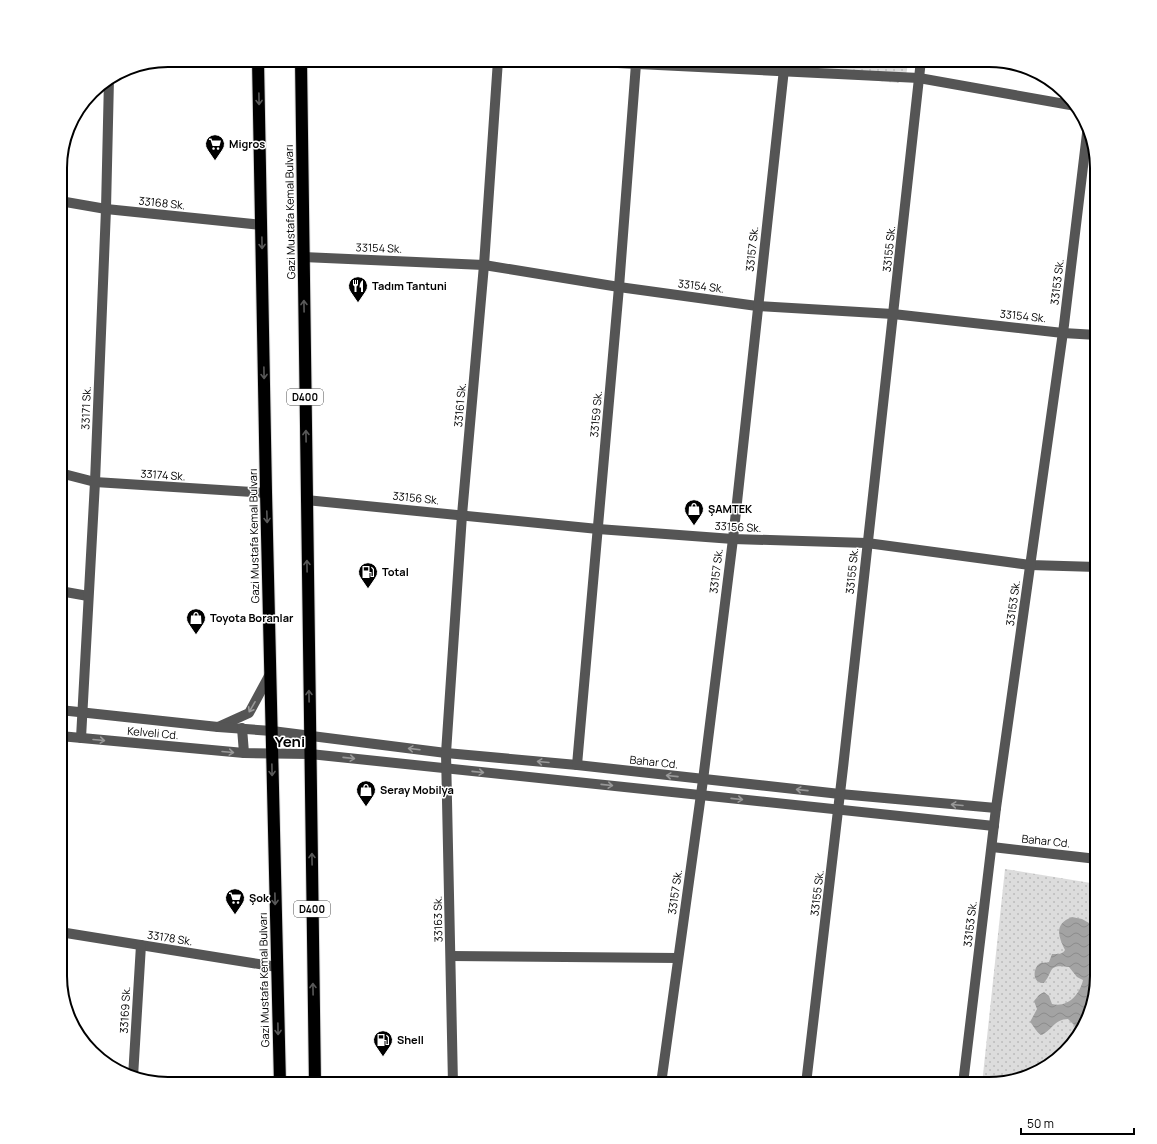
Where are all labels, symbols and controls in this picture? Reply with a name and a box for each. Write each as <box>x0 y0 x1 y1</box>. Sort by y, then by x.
one-way arrow <box>255 92 263 105</box>
supermarket icon: Migros <box>204 133 226 161</box>
place label: Migros <box>229 136 265 151</box>
street label: Gazi Mustafa Kemal Bulvarı <box>281 144 298 280</box>
street label: 33168 Sk. <box>138 193 186 212</box>
street label: 33155 Sk. <box>879 225 898 273</box>
street label: 33157 Sk. <box>742 226 761 272</box>
one-way arrow <box>258 236 266 249</box>
street label: 33154 Sk. <box>356 239 403 256</box>
street label: 33153 Sk. <box>1046 258 1067 306</box>
restaurant icon: Tadım Tantuni <box>347 275 369 303</box>
street label: 33154 Sk. <box>677 275 725 296</box>
place label: Tadım Tantuni <box>372 278 447 293</box>
one-way arrow <box>300 300 308 313</box>
street label: 33154 Sk. <box>999 306 1047 325</box>
one-way arrow <box>260 366 268 379</box>
street label: 33161 Sk. <box>450 382 469 428</box>
street label: 33171 Sk. <box>77 386 94 430</box>
road number: D400 <box>287 389 323 405</box>
street label: 33159 Sk. <box>586 390 605 438</box>
one-way arrow <box>302 430 310 443</box>
street label: 33174 Sk. <box>140 465 186 484</box>
street label: Gazi Mustafa Kemal Bulvarı <box>245 468 262 604</box>
street label: 33156 Sk. <box>392 488 440 507</box>
shop icon: ŞAMTEK <box>683 498 705 526</box>
place label: ŞAMTEK <box>708 501 753 516</box>
one-way arrow <box>263 510 271 523</box>
street label: 33156 Sk. <box>714 518 762 535</box>
street label: 33157 Sk. <box>705 547 726 594</box>
street label: 33155 Sk. <box>842 547 861 595</box>
one-way arrow <box>303 560 311 573</box>
fuel station icon: Total <box>357 561 379 589</box>
place label: Total <box>382 564 409 579</box>
street label: 33153 Sk. <box>1002 579 1023 627</box>
shop icon: Toyota Boranlar <box>185 607 207 635</box>
place label: Toyota Boranlar <box>210 610 294 625</box>
one-way arrow <box>305 690 313 703</box>
one-way arrow <box>248 701 256 713</box>
street label: Kelveli Cd. <box>127 723 179 742</box>
district label: Yeni <box>275 731 305 752</box>
one-way arrow <box>92 736 105 743</box>
one-way arrow <box>408 745 421 753</box>
one-way arrow <box>221 748 234 756</box>
street label: Bahar Cd. <box>629 751 679 772</box>
one-way arrow <box>342 755 355 762</box>
one-way arrow <box>537 759 550 766</box>
one-way arrow <box>268 763 276 776</box>
one-way arrow <box>471 768 484 776</box>
one-way arrow <box>666 772 679 780</box>
shop icon: Seray Mobilya <box>355 779 377 807</box>
place label: Seray Mobilya <box>380 782 454 797</box>
one-way arrow <box>600 782 613 789</box>
one-way arrow <box>796 786 809 794</box>
one-way arrow <box>730 795 743 803</box>
one-way arrow <box>951 801 964 808</box>
street label: Bahar Cd. <box>1021 830 1071 851</box>
one-way arrow <box>308 853 315 866</box>
street label: 33157 Sk. <box>664 868 685 916</box>
street label: 33155 Sk. <box>806 869 827 917</box>
supermarket icon: Şok <box>224 887 246 915</box>
place label: Şok <box>249 890 270 905</box>
one-way arrow <box>272 892 279 905</box>
street label: 33163 Sk. <box>430 896 445 942</box>
street label: 33153 Sk. <box>959 900 980 948</box>
road number: D400 <box>294 901 330 917</box>
street label: Gazi Mustafa Kemal Bulvarı <box>255 912 272 1048</box>
street label: 33178 Sk. <box>146 927 194 948</box>
one-way arrow <box>309 983 317 996</box>
street label: 33169 Sk. <box>116 986 133 1034</box>
one-way arrow <box>275 1022 282 1035</box>
fuel station icon: Shell <box>372 1029 394 1057</box>
place label: Shell <box>397 1032 424 1047</box>
scale bar <box>1021 1110 1134 1136</box>
text: 50 m <box>1027 1115 1054 1132</box>

